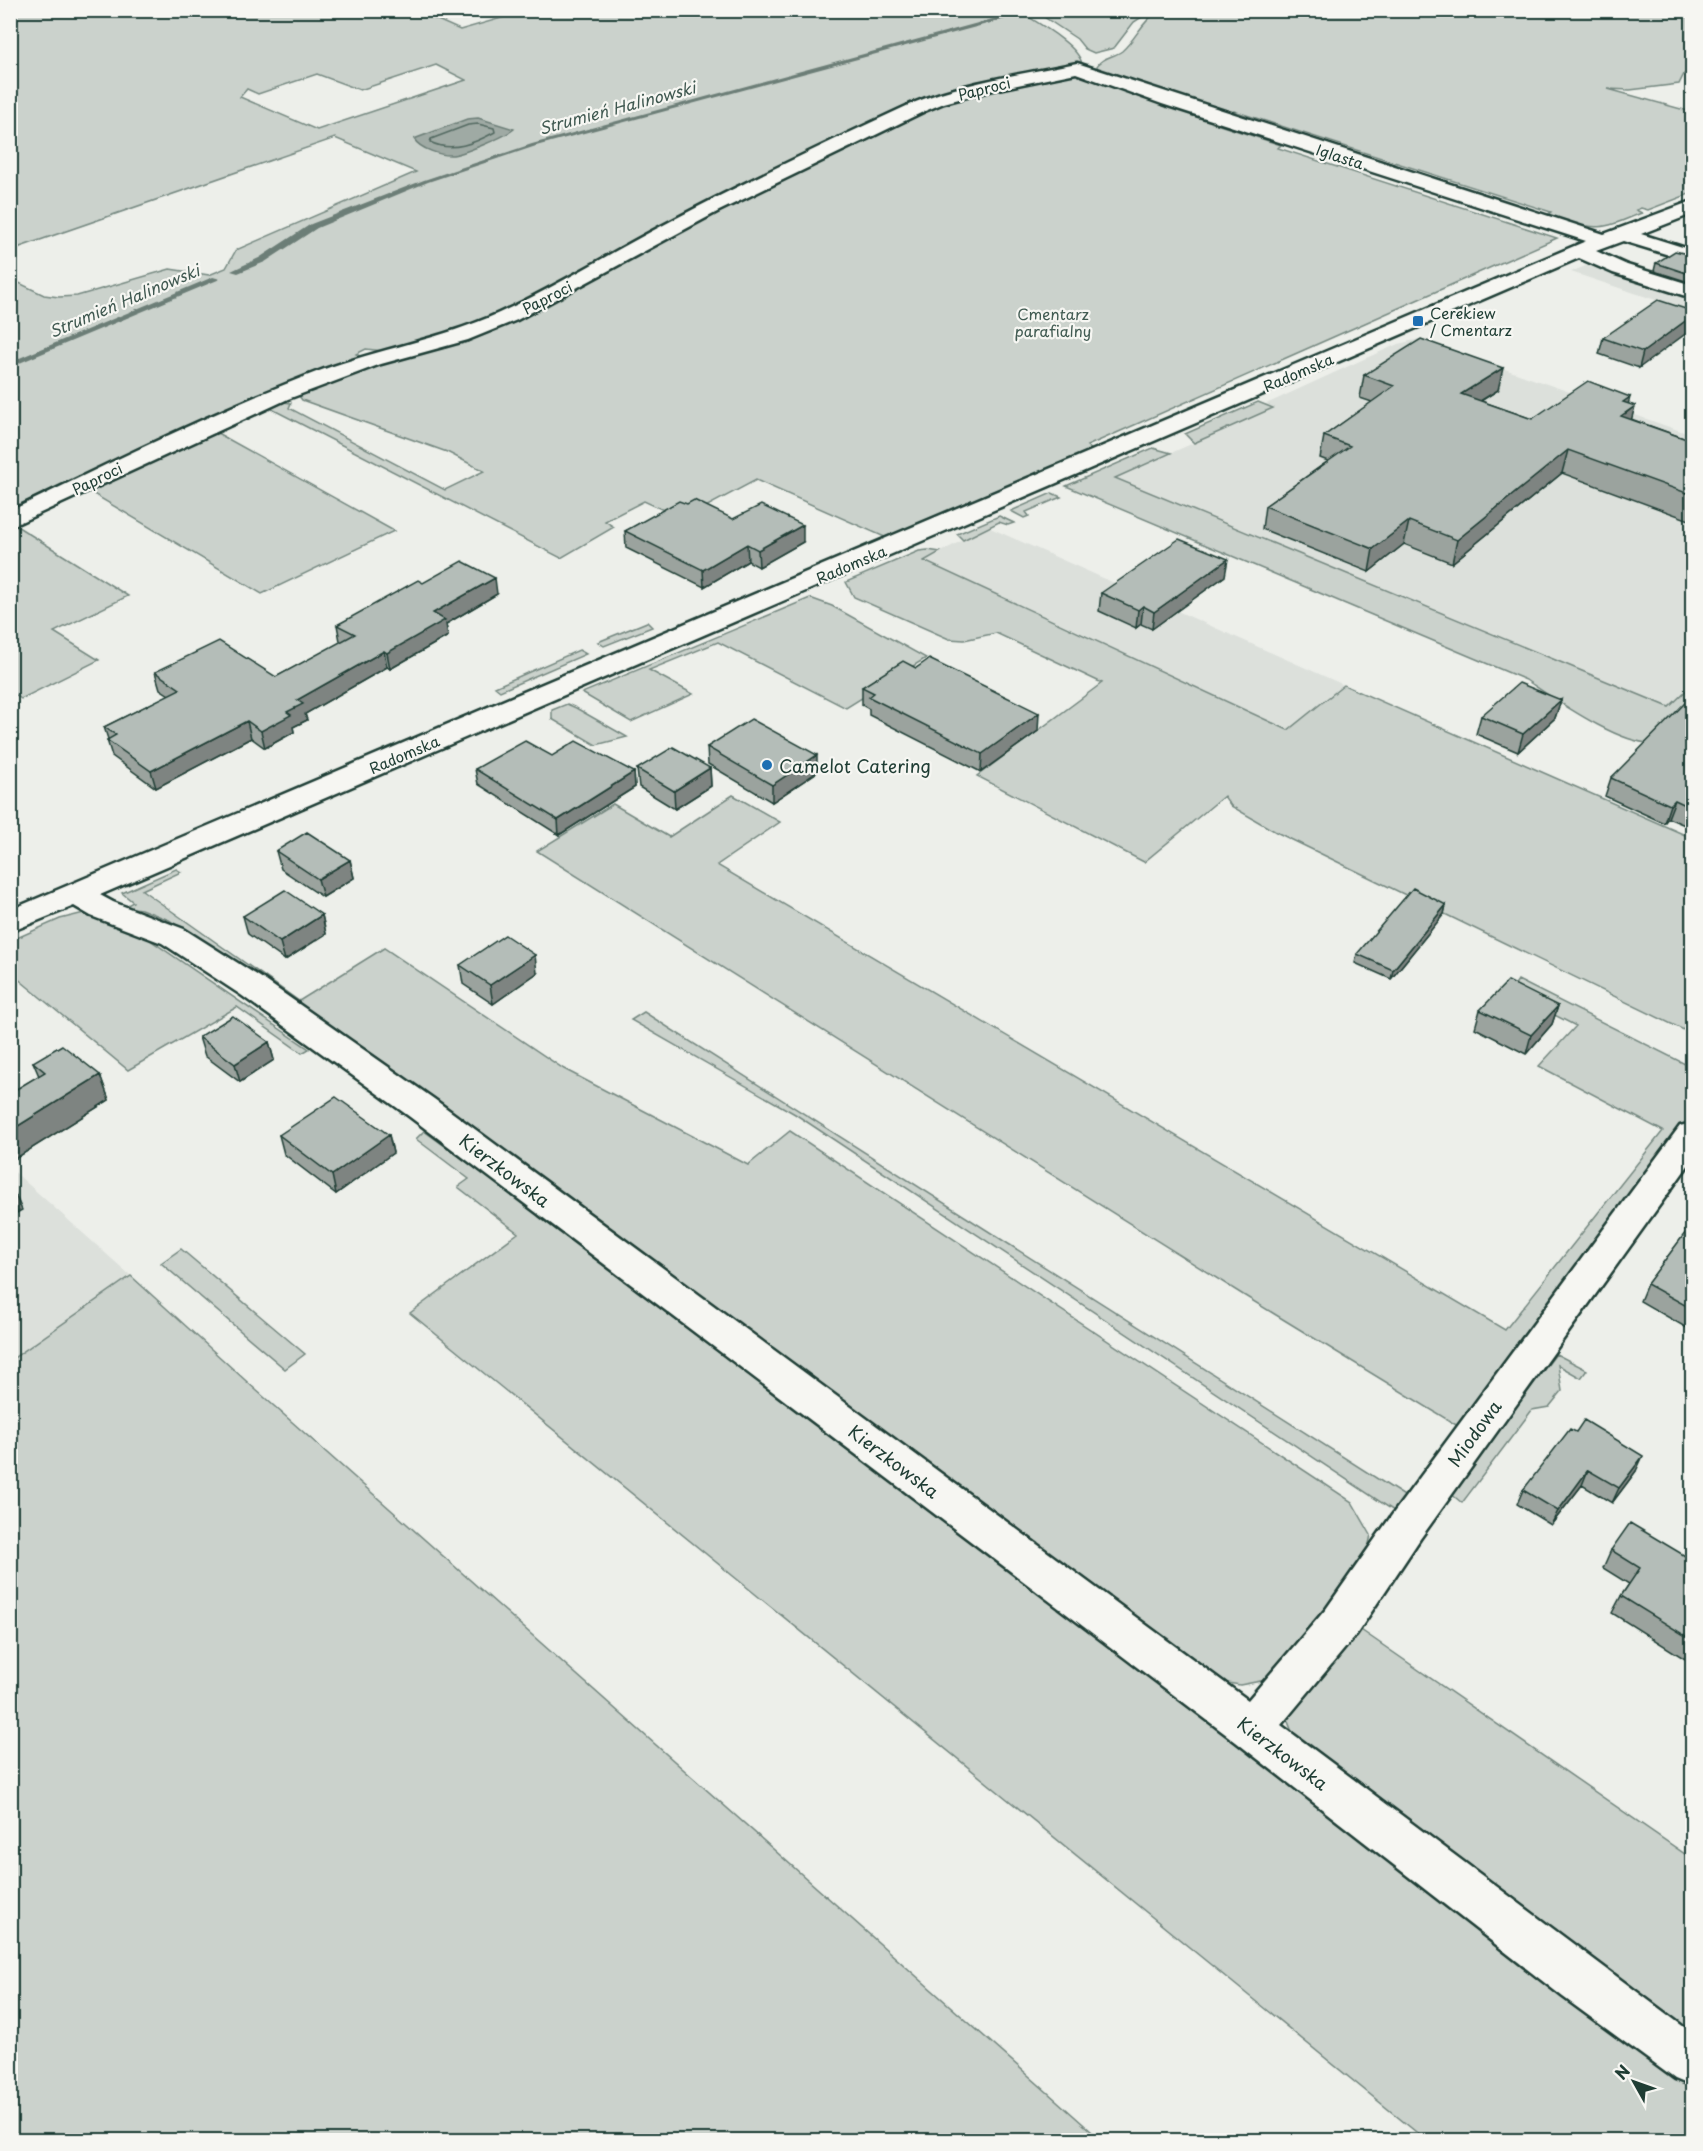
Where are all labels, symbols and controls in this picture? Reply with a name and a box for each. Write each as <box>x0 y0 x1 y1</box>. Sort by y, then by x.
street label: Paproci <box>955 70 1013 106</box>
water label: Strumień Halinowski <box>536 74 700 139</box>
street label: Iglasta <box>1313 137 1367 175</box>
water label: Strumień Halinowski <box>45 256 205 343</box>
street label: Paproci <box>518 275 576 319</box>
place label: Cerekiew / Cmentarz <box>1430 301 1512 341</box>
park label: Cmentarz parafialny <box>1015 302 1091 342</box>
marker: Cerekiew / Cmentarz <box>1411 314 1425 328</box>
street label: Radomska <box>1259 347 1337 397</box>
street label: Paproci <box>68 456 126 500</box>
street label: Radomska <box>812 539 890 589</box>
street label: Radomska <box>365 729 443 779</box>
place label: Camelot Catering <box>779 752 931 779</box>
marker: Camelot Catering <box>760 758 774 772</box>
street label: Kierzkowska <box>454 1127 557 1214</box>
street label: Miodowa <box>1440 1393 1508 1472</box>
street label: Kierzkowska <box>843 1418 946 1505</box>
street label: Kierzkowska <box>1232 1710 1335 1797</box>
north arrow <box>1604 2052 1664 2112</box>
text: N <box>1608 2059 1635 2084</box>

